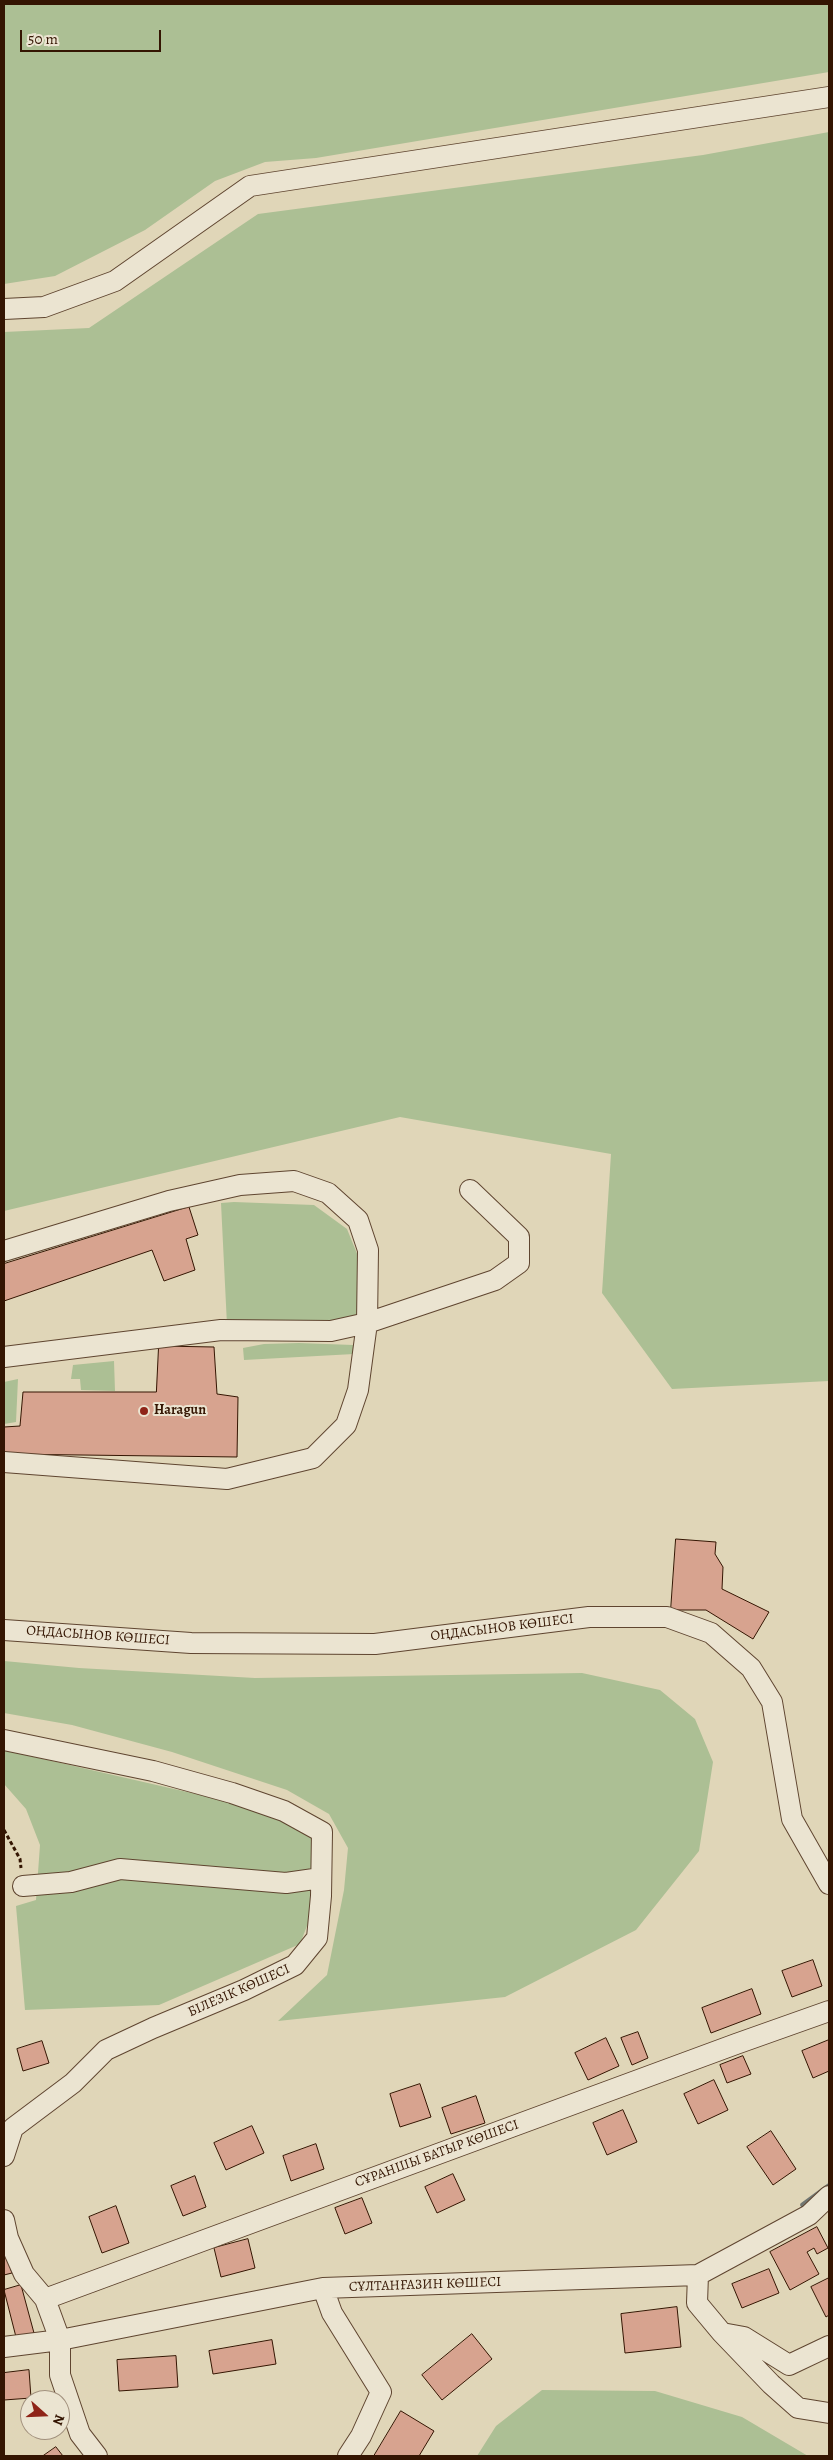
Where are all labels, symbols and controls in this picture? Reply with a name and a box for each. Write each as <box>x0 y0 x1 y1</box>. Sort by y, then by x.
scale bar <box>22 20 164 52</box>
text: 50 m <box>28 29 58 49</box>
place label: Haragun <box>154 1403 206 1419</box>
marker: Haragun <box>138 1405 150 1417</box>
street label: ОҢДАСЫНОВ КӨШЕСІ <box>430 1611 574 1645</box>
street label: ОҢДАСЫНОВ КӨШЕСІ <box>26 1623 170 1649</box>
street label: БІЛЕЗІК КӨШЕСІ <box>185 1961 293 2021</box>
street label: СҰРАНШЫ БАТЫР КӨШЕСІ <box>353 2117 521 2191</box>
street label: СҰЛТАНҒАЗИН КӨШЕСІ <box>349 2274 501 2296</box>
north arrow <box>20 2390 70 2440</box>
text: N <box>48 2412 69 2428</box>

